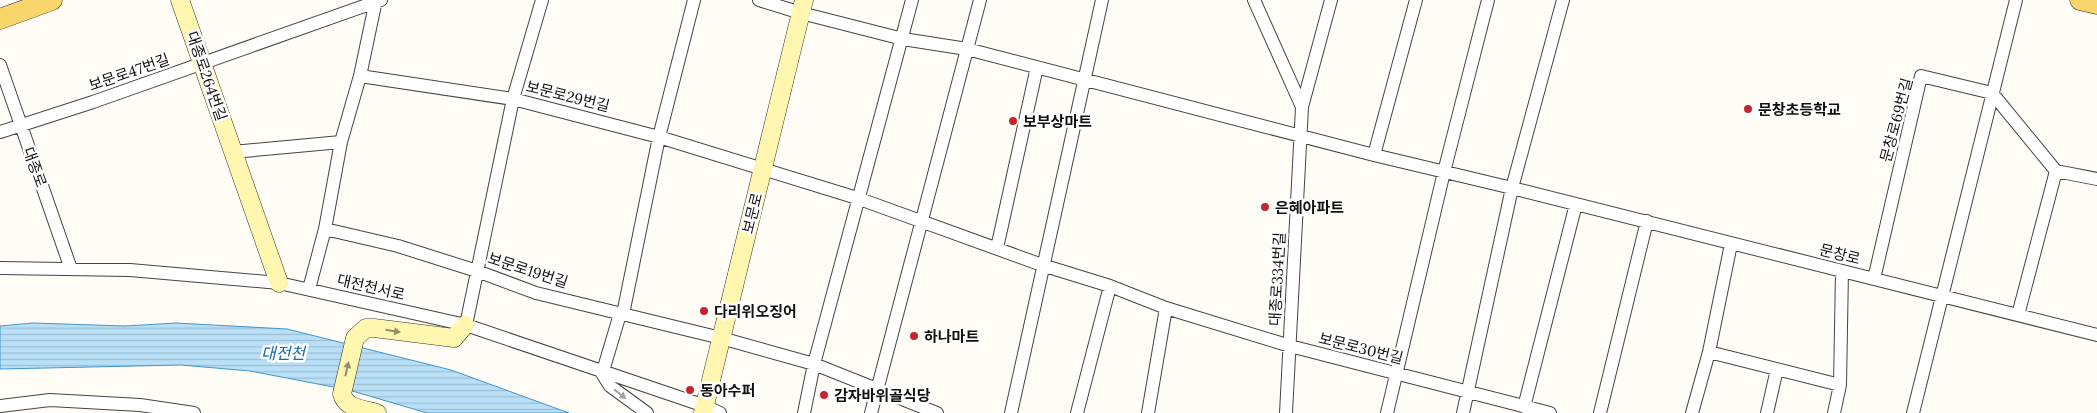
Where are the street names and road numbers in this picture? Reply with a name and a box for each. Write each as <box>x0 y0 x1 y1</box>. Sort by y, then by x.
street label: 대종로264번길 <box>183 29 231 123</box>
street label: 보문로47번길 <box>86 49 172 95</box>
street label: 보문로29번길 <box>524 76 612 116</box>
street label: 문창로69번길 <box>1876 76 1916 164</box>
street label: 대종로 <box>19 144 51 190</box>
street label: 보문로 <box>738 191 766 235</box>
street label: 대종로334번길 <box>1265 232 1289 326</box>
street label: 문창로 <box>1818 240 1862 268</box>
street label: 보문로19번길 <box>486 248 570 292</box>
street label: 대전천서로 <box>335 270 407 304</box>
street label: 보문로30번길 <box>1317 328 1405 368</box>

